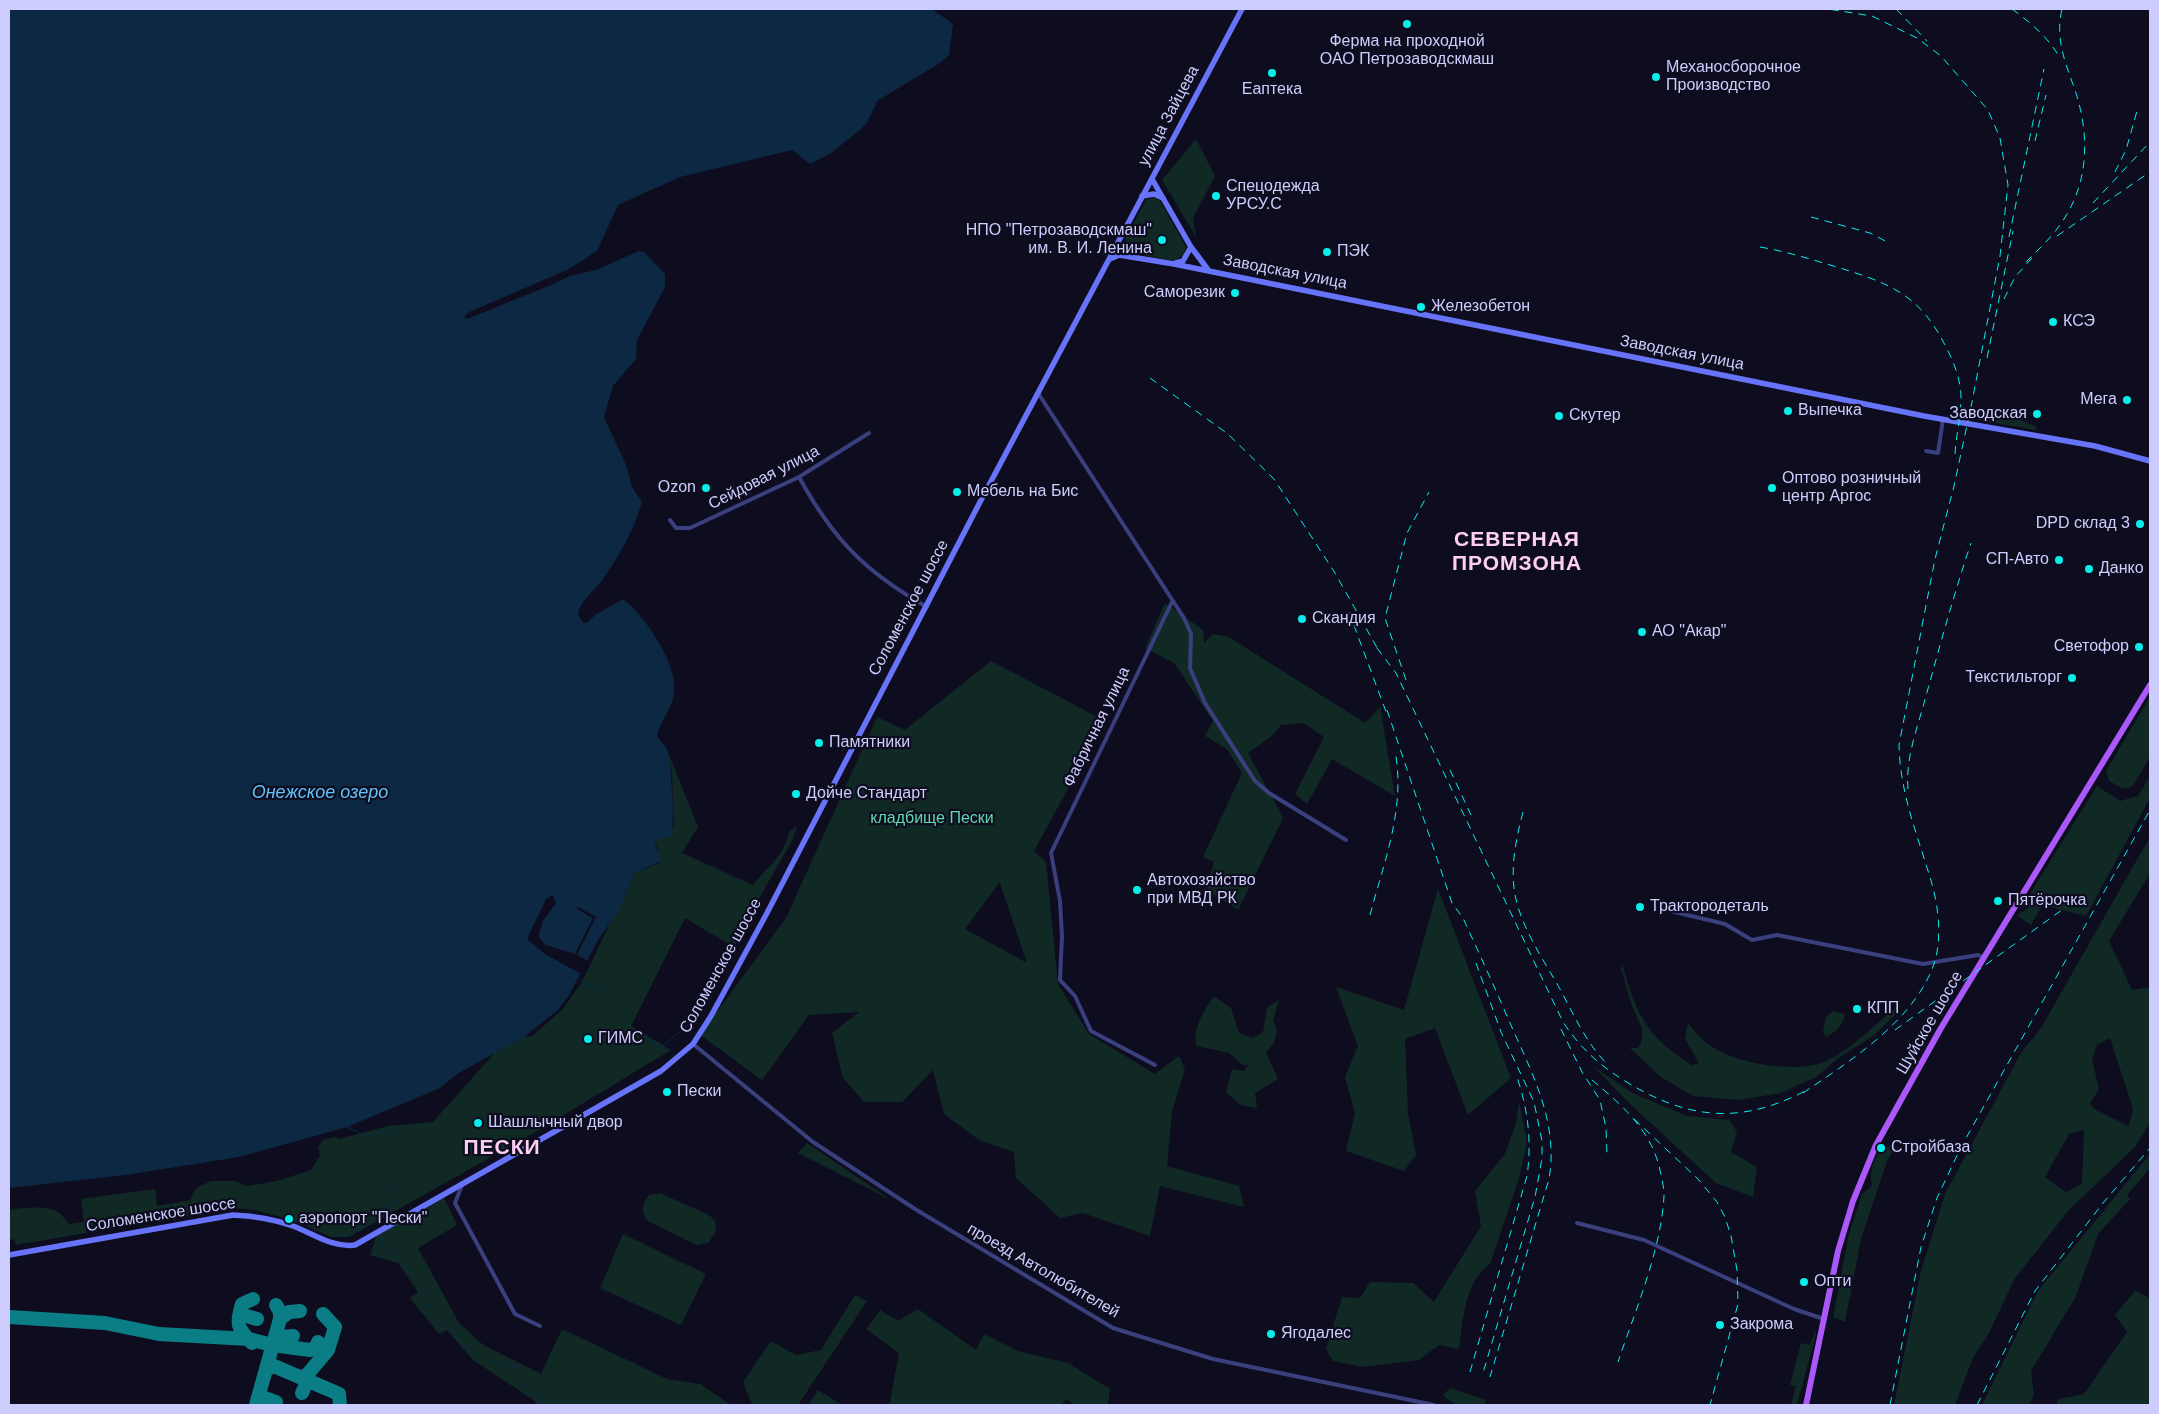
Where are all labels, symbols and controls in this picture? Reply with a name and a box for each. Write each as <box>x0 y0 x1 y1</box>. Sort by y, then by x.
marker: Ферма на проходной ОАО Петрозаводскмаш <box>1401 18 1413 30</box>
place label: Ферма на проходной ОАО Петрозаводскмаш <box>1320 32 1494 70</box>
place label: Механосборочное Производство <box>1666 58 1801 96</box>
street label: улица Зайцева <box>1134 62 1204 170</box>
marker: Еаптека <box>1266 67 1278 79</box>
marker: Механосборочное Производство <box>1650 71 1662 83</box>
place label: Еаптека <box>1242 80 1302 100</box>
place label: Спецодежда УРСУ.С <box>1226 177 1320 215</box>
marker: Спецодежда УРСУ.С <box>1210 190 1222 202</box>
place label: НПО "Петрозаводскмаш" им. В. И. Ленина <box>966 221 1152 259</box>
marker: НПО "Петрозаводскмаш" им. В. И. Ленина <box>1156 234 1168 246</box>
place label: ПЭК <box>1337 242 1369 262</box>
marker: ПЭК <box>1321 246 1333 258</box>
street label: Заводская улица <box>1221 251 1349 293</box>
place label: Саморезик <box>1144 283 1225 303</box>
marker: Саморезик <box>1229 287 1241 299</box>
place label: Железобетон <box>1431 297 1530 317</box>
marker: Железобетон <box>1415 301 1427 313</box>
place label: КСЭ <box>2063 312 2095 332</box>
marker: КСЭ <box>2047 316 2059 328</box>
street label: Заводская улица <box>1618 332 1746 374</box>
place label: Мега <box>2080 390 2117 410</box>
marker: Мега <box>2121 394 2133 406</box>
place label: Выпечка <box>1798 401 1862 421</box>
place label: Заводская <box>1949 404 2027 424</box>
marker: Выпечка <box>1782 405 1794 417</box>
place label: Скутер <box>1569 406 1621 426</box>
marker: Заводская <box>2031 408 2043 420</box>
marker: Скутер <box>1553 410 1565 422</box>
street label: Сейдовая улица <box>705 442 823 514</box>
place label: Оптово розничный центр Аргос <box>1782 469 1921 507</box>
place label: Ozon <box>658 478 696 498</box>
marker: Ozon <box>700 482 712 494</box>
place label: Мебель на Бис <box>967 482 1078 502</box>
marker: Оптово розничный центр Аргос <box>1766 482 1778 494</box>
marker: Мебель на Бис <box>951 486 963 498</box>
place label: DPD склад 3 <box>2036 514 2130 534</box>
marker: DPD склад 3 <box>2134 518 2146 530</box>
district label: СЕВЕРНАЯ ПРОМЗОНА <box>1451 527 1583 577</box>
street label: Соломенское шоссе <box>865 537 953 679</box>
place label: СП-Авто <box>1986 550 2049 570</box>
marker: СП-Авто <box>2053 554 2065 566</box>
place label: Данко <box>2099 559 2144 579</box>
marker: Данко <box>2083 563 2095 575</box>
place label: Скандия <box>1312 609 1376 629</box>
marker: Скандия <box>1296 613 1308 625</box>
place label: АО "Акар" <box>1652 622 1726 642</box>
marker: АО "Акар" <box>1636 626 1648 638</box>
place label: Светофор <box>2054 637 2129 657</box>
marker: Светофор <box>2133 641 2145 653</box>
street label: Фабричная улица <box>1060 664 1134 790</box>
place label: Текстильторг <box>1966 668 2062 688</box>
marker: Текстильторг <box>2066 672 2078 684</box>
place label: Памятники <box>829 733 910 753</box>
marker: Памятники <box>813 737 825 749</box>
water label: Онежское озеро <box>252 782 388 804</box>
place label: Дойче Стандарт <box>806 784 927 804</box>
marker: Дойче Стандарт <box>790 788 802 800</box>
park label: кладбище Пески <box>870 809 994 829</box>
place label: Автохозяйство при МВД РК <box>1147 871 1256 909</box>
marker: Автохозяйство при МВД РК <box>1131 884 1143 896</box>
place label: Пятёрочка <box>2008 891 2086 911</box>
street label: Соломенское шоссе <box>676 895 766 1037</box>
marker: Пятёрочка <box>1992 895 2004 907</box>
place label: Трактородеталь <box>1650 897 1769 917</box>
marker: Трактородеталь <box>1634 901 1646 913</box>
street label: Шуйское шоссе <box>1893 968 1967 1078</box>
place label: КПП <box>1867 999 1899 1019</box>
marker: КПП <box>1851 1003 1863 1015</box>
place label: ГИМС <box>598 1029 643 1049</box>
marker: ГИМС <box>582 1033 594 1045</box>
place label: Пески <box>677 1082 721 1102</box>
marker: Пески <box>661 1086 673 1098</box>
place label: Шашлычный двор <box>488 1113 623 1133</box>
marker: Шашлычный двор <box>472 1117 484 1129</box>
district label: ПЕСКИ <box>463 1135 541 1161</box>
place label: Стройбаза <box>1891 1138 1970 1158</box>
marker: Стройбаза <box>1875 1142 1887 1154</box>
street label: Соломенское шоссе <box>85 1194 237 1236</box>
place label: аэропорт "Пески" <box>299 1209 427 1229</box>
marker: аэропорт "Пески" <box>283 1213 295 1225</box>
street label: проезд Автолюбителей <box>964 1220 1122 1322</box>
place label: Опти <box>1814 1272 1851 1292</box>
marker: Опти <box>1798 1276 1810 1288</box>
place label: Закрома <box>1730 1315 1793 1335</box>
marker: Закрома <box>1714 1319 1726 1331</box>
place label: Ягодалес <box>1281 1324 1351 1344</box>
marker: Ягодалес <box>1265 1328 1277 1340</box>

